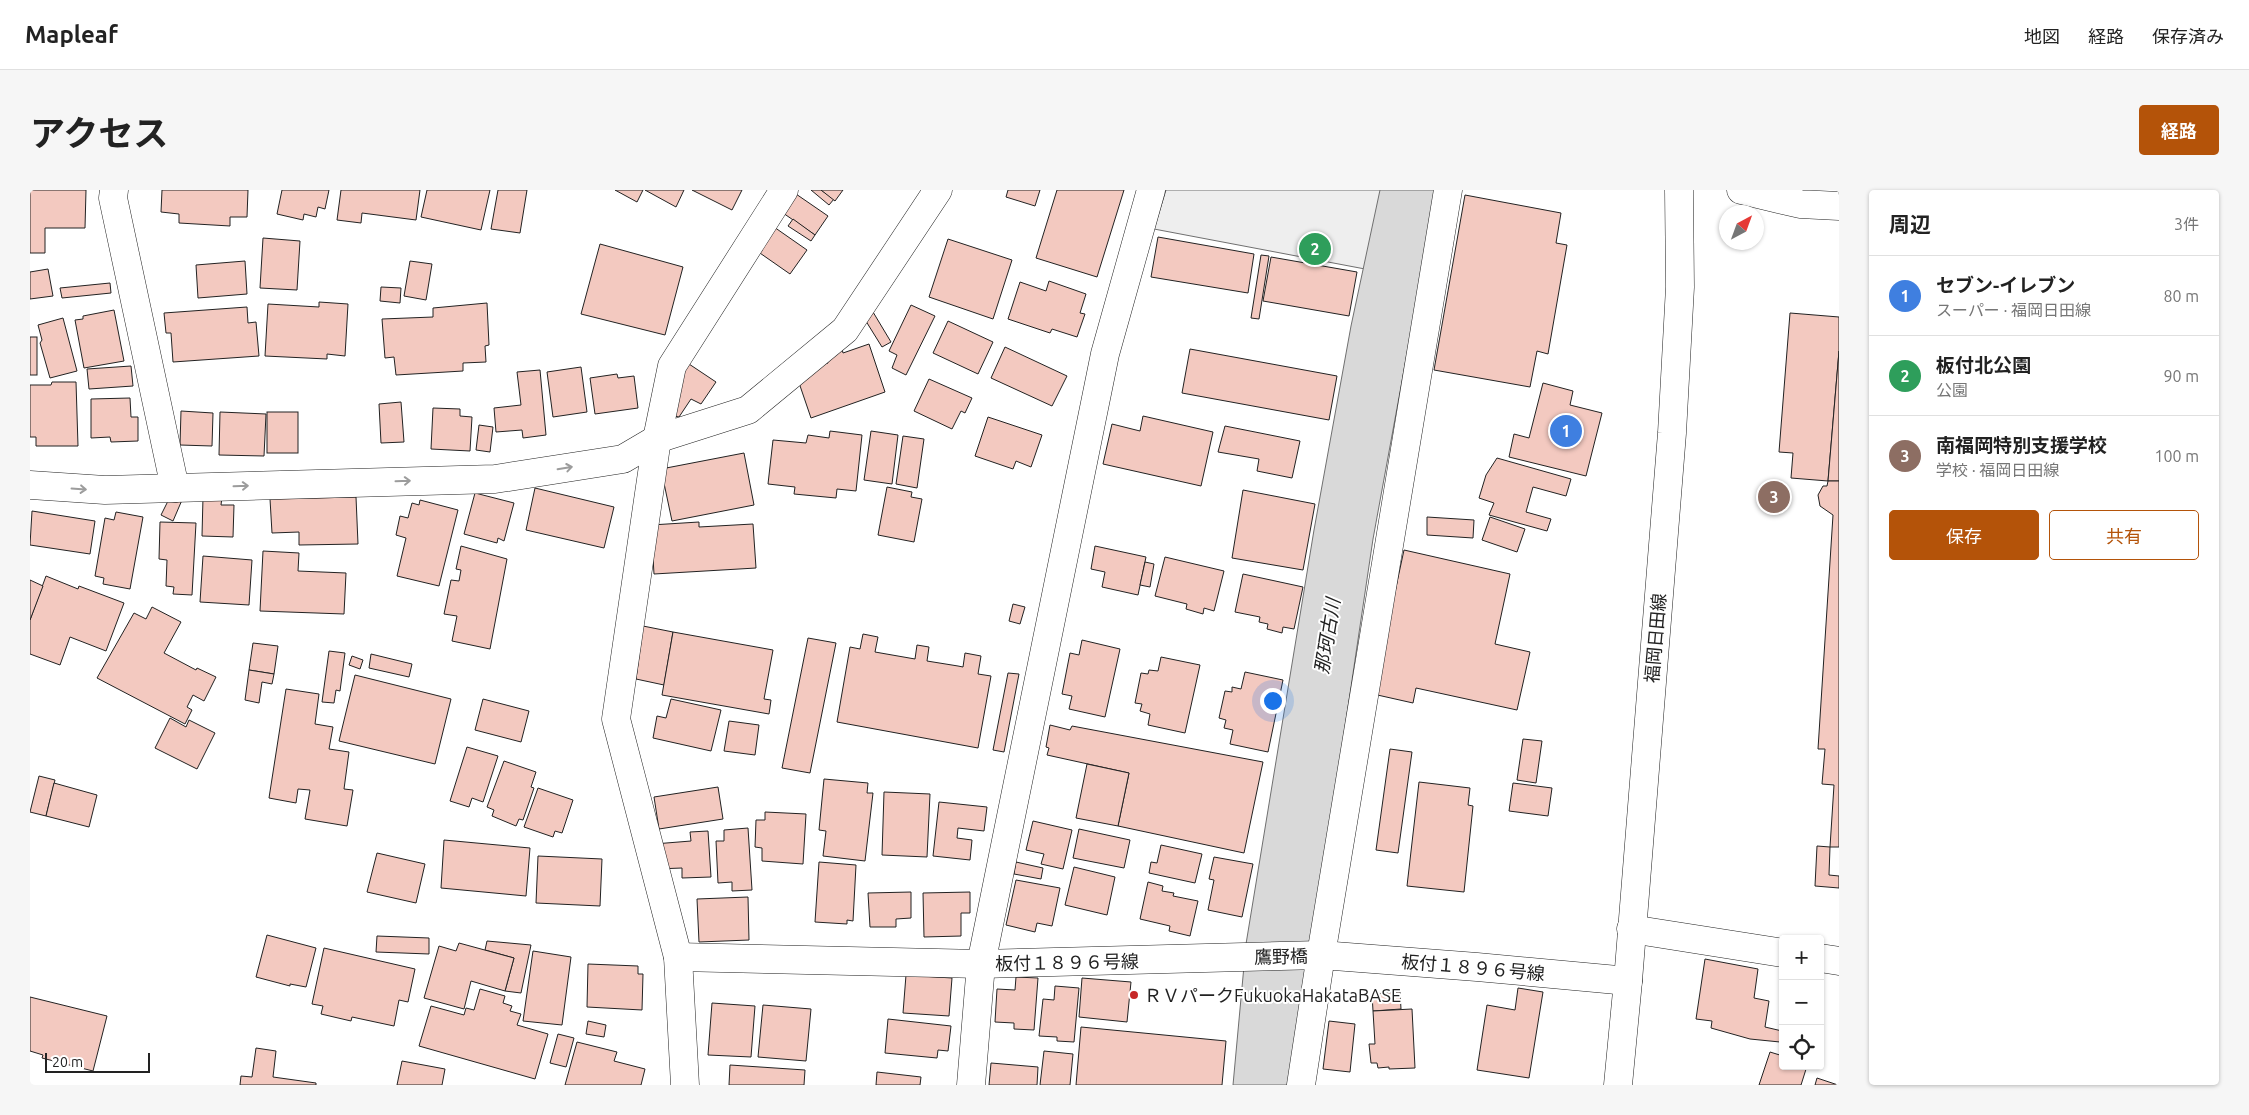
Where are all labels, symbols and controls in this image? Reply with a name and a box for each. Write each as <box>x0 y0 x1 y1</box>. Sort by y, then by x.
text: Mapleaf <box>25 21 118 48</box>
text: 地図 <box>2024 26 2060 46</box>
text: 経路 <box>2088 26 2124 46</box>
text: 保存済み <box>2152 26 2224 46</box>
button: 経路 <box>2139 105 2219 155</box>
text: アクセス <box>30 113 168 153</box>
north arrow <box>1719 205 1764 250</box>
text: 周辺 <box>1889 212 1931 236</box>
text: 3件 <box>2174 215 2199 233</box>
pin: 2 <box>1299 230 1331 268</box>
text: セブン-イレブン <box>1936 274 2075 296</box>
text: 1 <box>1900 287 1910 305</box>
text: 80 m <box>2163 287 2199 305</box>
text: スーパー · 福岡日田線 <box>1936 301 2091 319</box>
text: 板付北公園 <box>1936 354 2031 376</box>
text: 2 <box>1900 367 1910 385</box>
text: 90 m <box>2163 367 2199 385</box>
text: 公園 <box>1936 381 1968 399</box>
pin: 1 <box>1550 412 1582 450</box>
text: 南福岡特別支援学校 <box>1936 434 2107 456</box>
text: 3 <box>1900 447 1910 465</box>
text: 100 m <box>2154 447 2199 465</box>
text: 学校 · 福岡日田線 <box>1936 461 2059 479</box>
one-way arrow <box>557 463 573 473</box>
one-way arrow <box>395 477 411 486</box>
pin: 3 <box>1758 478 1790 516</box>
one-way arrow <box>233 482 249 491</box>
one-way arrow <box>70 484 86 493</box>
button: 保存 <box>1889 510 2039 560</box>
button: 共有 <box>2049 510 2199 560</box>
street label: 福岡日田線 <box>1641 592 1669 684</box>
water label: 那珂古川 <box>1310 595 1344 675</box>
your location <box>1260 688 1286 714</box>
map controls <box>1779 935 1824 1070</box>
button: + <box>1779 935 1824 980</box>
street label: 鷹野橋 <box>1254 946 1308 966</box>
street label: 板付１８９６号線 <box>995 951 1139 973</box>
street label: 板付１８９６号線 <box>1400 951 1546 983</box>
button: − <box>1779 980 1824 1025</box>
place label: ＲＶパークFukuokaHakataBASE <box>1144 985 1401 1005</box>
marker: ＲＶパークFukuokaHakataBASE <box>1128 989 1140 1001</box>
button: locate <box>1779 1025 1824 1070</box>
scale bar <box>45 1050 150 1073</box>
text: 20 m <box>52 1054 83 1070</box>

